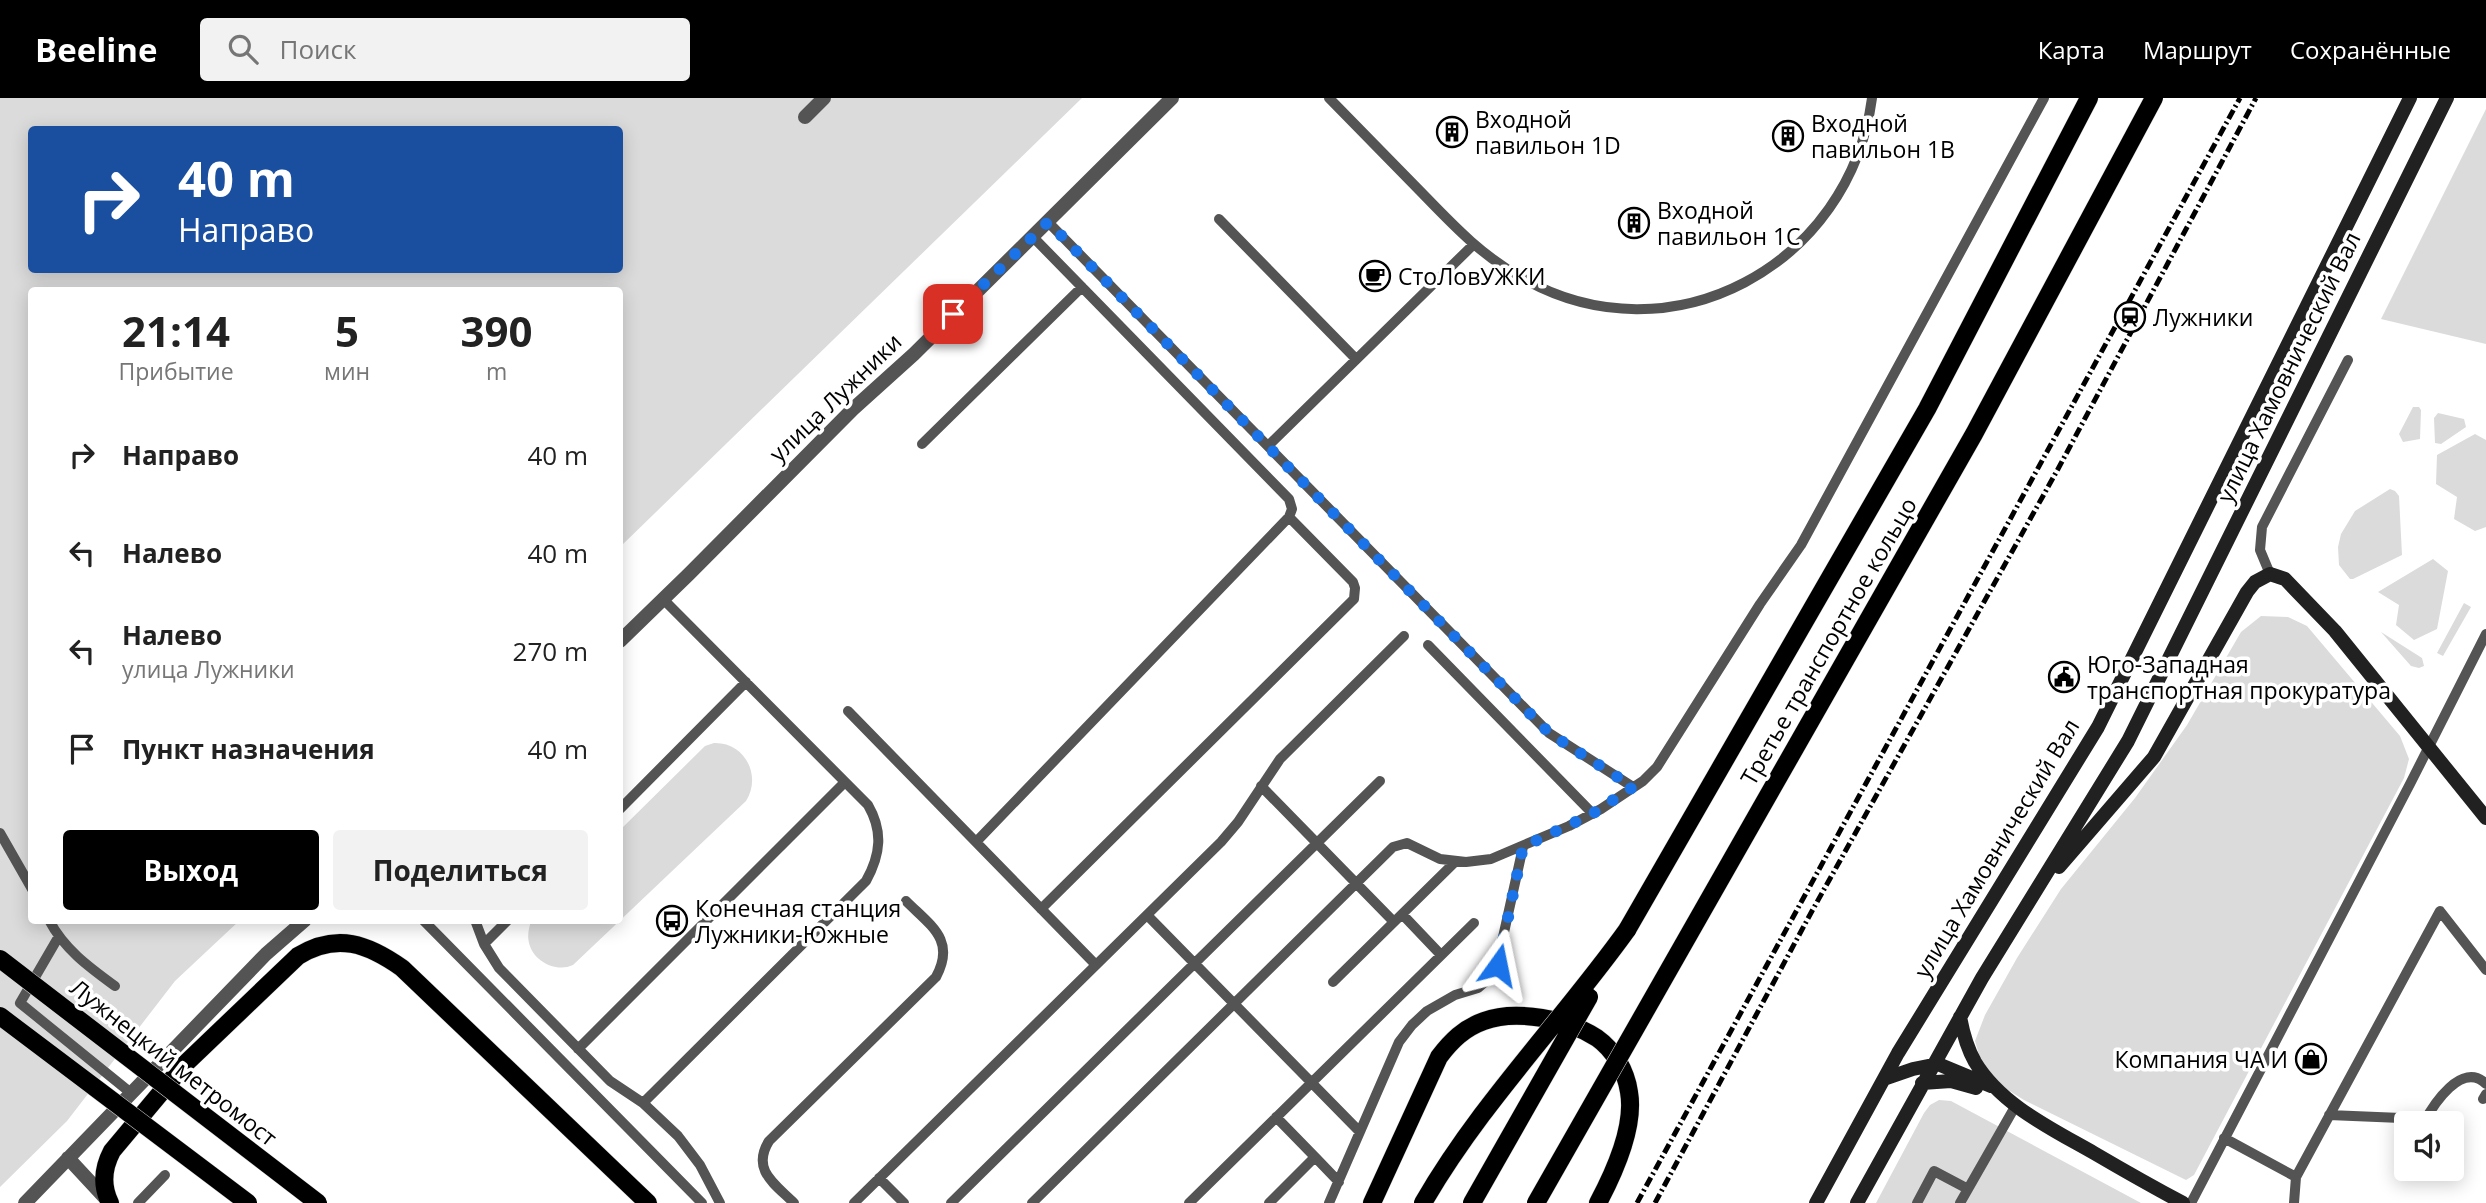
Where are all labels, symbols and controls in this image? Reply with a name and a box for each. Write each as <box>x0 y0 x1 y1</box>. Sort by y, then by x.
search box <box>200 18 690 81</box>
text: Beeline <box>35 27 158 72</box>
icon: search <box>224 30 262 68</box>
text: Поиск <box>280 31 356 67</box>
text: Карта <box>2038 33 2105 66</box>
text: Маршрут <box>2143 33 2252 66</box>
text: Сохранённые <box>2290 33 2451 66</box>
place label: Входной павильон 1D <box>1475 103 1621 161</box>
place label: Входной павильон 1B <box>1811 107 1955 165</box>
building icon: Входной павильон 1D <box>1435 115 1469 149</box>
building icon: Входной павильон 1B <box>1771 119 1805 153</box>
text: 40 m <box>178 145 295 211</box>
icon: right <box>63 154 154 245</box>
place label: Входной павильон 1C <box>1657 194 1801 252</box>
building icon: Входной павильон 1C <box>1617 206 1651 240</box>
text: Направо <box>178 208 314 251</box>
street label: улица Хамовнический Вал <box>2208 226 2368 508</box>
cafe icon: СтоЛовУЖКИ <box>1358 259 1392 293</box>
place label: СтоЛовУЖКИ <box>1398 260 1545 292</box>
pin <box>923 284 983 344</box>
icon: arrive <box>934 295 972 333</box>
station icon: Лужники <box>2113 300 2147 334</box>
place label: Лужники <box>2153 301 2253 333</box>
text: 21:14 <box>122 302 230 359</box>
text: 5 <box>335 302 359 359</box>
text: 390 <box>461 302 533 359</box>
street label: улица Лужники <box>762 325 908 469</box>
text: Прибытие <box>118 355 234 387</box>
text: мин <box>324 355 370 387</box>
text: m <box>486 355 507 387</box>
icon: right <box>63 436 101 474</box>
text: Направо <box>122 437 239 473</box>
text: 40 m <box>527 437 588 473</box>
street label: Третье транспортное кольцо <box>1732 491 1924 791</box>
icon: left <box>63 534 101 572</box>
text: Налево <box>122 535 222 571</box>
text: 40 m <box>527 535 588 571</box>
text: Налево <box>122 617 222 653</box>
icon: left <box>63 632 101 670</box>
text: 270 m <box>513 633 588 669</box>
place label: Юго-Западная транспортная прокуратура <box>2087 648 2391 706</box>
text: улица Лужники <box>122 653 295 685</box>
public building icon: Юго-Западная транспортная прокуратура <box>2047 660 2081 694</box>
street label: улица Хамовнический Вал <box>1906 712 2086 984</box>
icon: arrive <box>63 730 101 768</box>
text: Пункт назначения <box>122 731 375 767</box>
text: 40 m <box>527 731 588 767</box>
button: Выход <box>63 830 319 910</box>
button: Поделиться <box>333 830 588 910</box>
place label: Конечная станция Лужники-Южные <box>695 892 901 950</box>
bus stop icon: Конечная станция Лужники-Южные <box>655 904 689 938</box>
position arrow <box>1461 928 1535 1002</box>
street label: Лужнецкий метромост <box>64 971 284 1153</box>
shop icon: Компания ЧА И <box>2294 1042 2328 1076</box>
place label: Компания ЧА И <box>2114 1043 2288 1075</box>
map controls <box>2394 1111 2464 1181</box>
button: sound <box>2394 1111 2464 1181</box>

